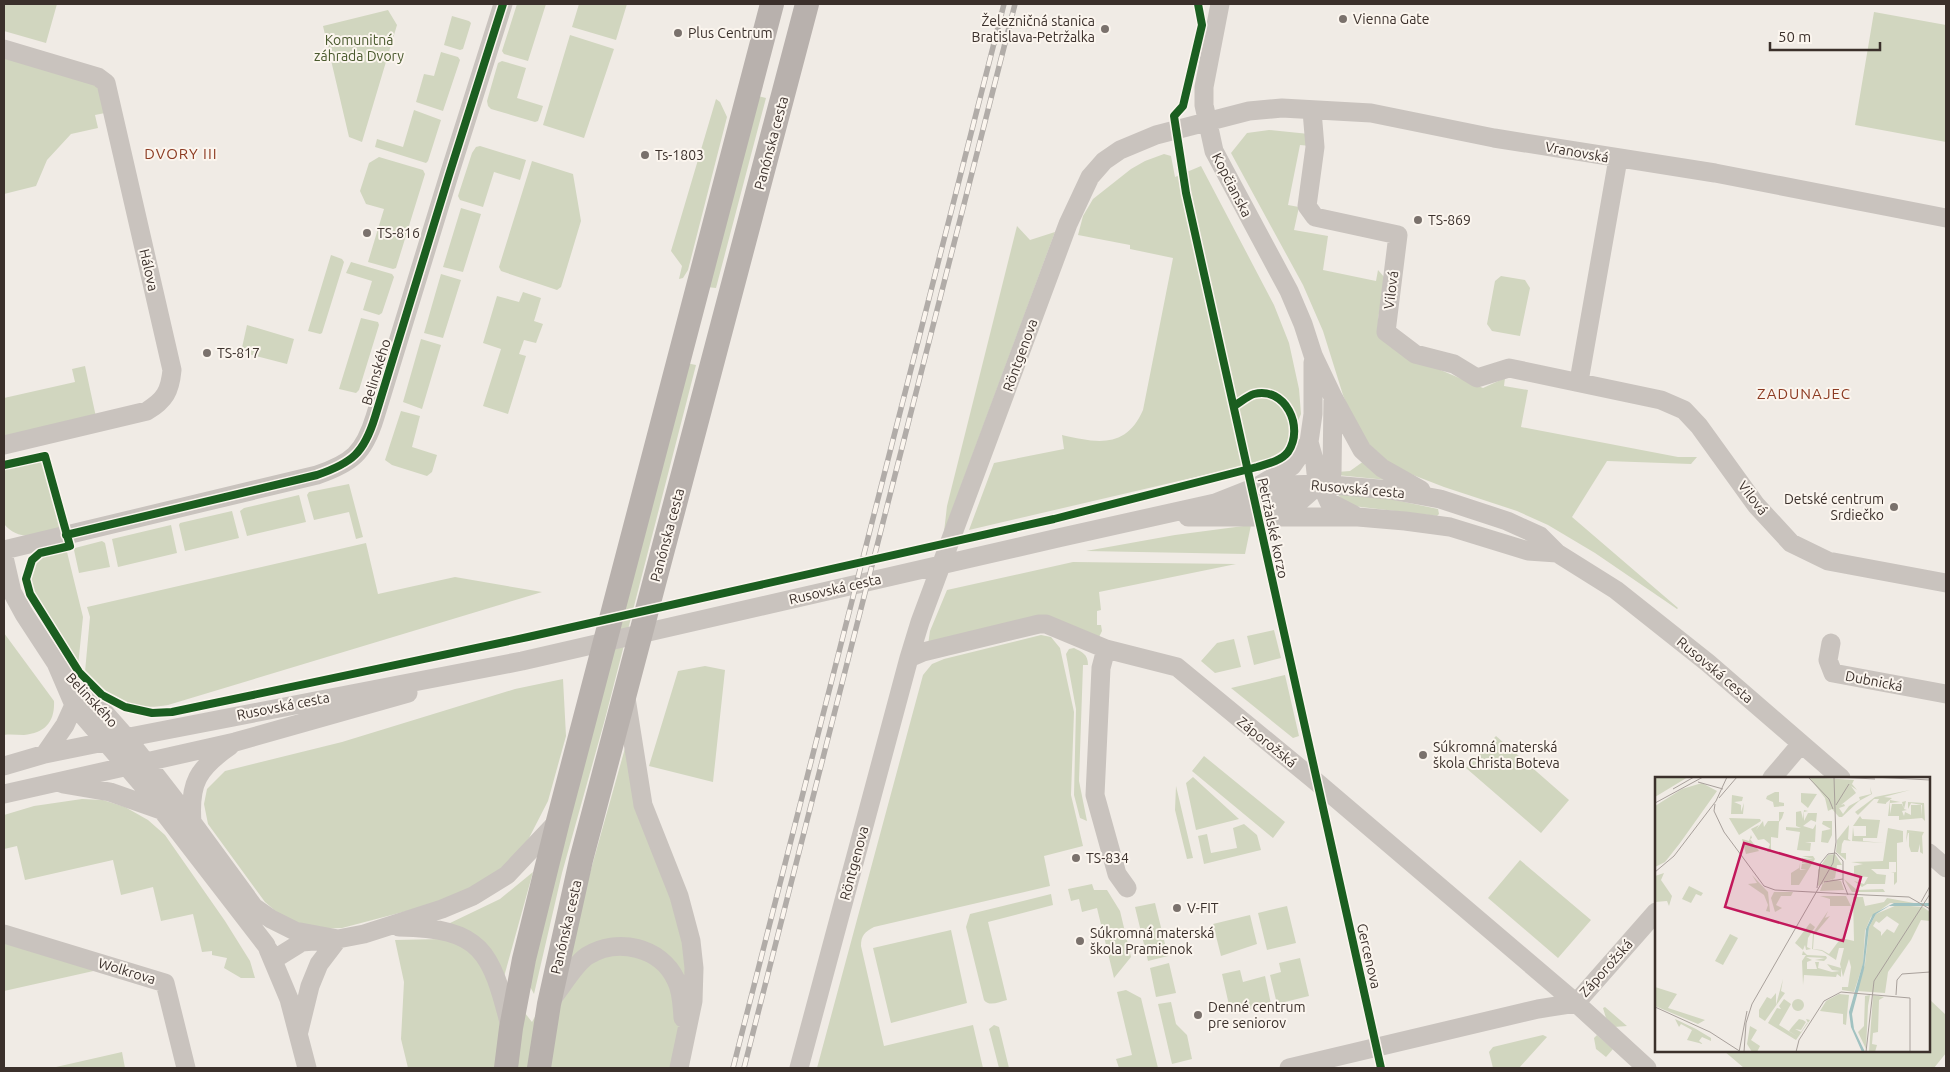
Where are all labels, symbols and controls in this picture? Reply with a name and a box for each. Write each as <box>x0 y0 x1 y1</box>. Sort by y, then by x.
place label: Vienna Gate <box>1353 11 1430 27</box>
place label: Železničná stanica Bratislava-Petržalka <box>972 12 1095 45</box>
marker: Vienna Gate <box>1337 13 1349 25</box>
scale bar <box>1770 20 1880 52</box>
marker: Železničná stanica Bratislava-Petržalka <box>1099 23 1111 35</box>
place label: Plus Centrum <box>688 25 773 41</box>
marker: Plus Centrum <box>672 27 684 39</box>
text: 50 m <box>1778 28 1811 45</box>
park label: Komunitná záhrada Dvory <box>314 32 404 64</box>
street label: Panónska cesta <box>751 95 791 191</box>
street label: Vranovská <box>1544 139 1610 165</box>
district label: DVORY III <box>144 145 218 162</box>
place label: Ts-1803 <box>655 147 704 163</box>
marker: Ts-1803 <box>639 149 651 161</box>
street label: Kopčianska <box>1209 150 1255 220</box>
place label: TS-869 <box>1428 212 1471 228</box>
marker: TS-869 <box>1412 214 1424 226</box>
place label: TS-816 <box>377 225 420 241</box>
marker: TS-816 <box>361 227 373 239</box>
street label: Hálova <box>136 247 162 293</box>
street label: Vilová <box>1381 270 1401 310</box>
street label: Röntgenova <box>999 316 1041 394</box>
street label: Belinského <box>358 337 394 407</box>
place label: TS-817 <box>217 345 260 361</box>
marker: TS-817 <box>201 347 213 359</box>
district label: ZADUNAJEC <box>1757 385 1851 402</box>
street label: Petržalské korzo <box>1255 476 1291 580</box>
street label: Rusovská cesta <box>1310 477 1406 501</box>
street label: Vilová <box>1735 478 1771 518</box>
street label: Panónska cesta <box>647 487 687 583</box>
place label: Detské centrum Srdiečko <box>1784 491 1884 523</box>
marker: Detské centrum Srdiečko <box>1888 501 1900 513</box>
street label: Rusovská cesta <box>787 571 883 607</box>
street label: Rusovská cesta <box>1674 634 1756 706</box>
street label: Dubnická <box>1844 668 1904 694</box>
street label: Belinského <box>63 669 121 731</box>
street label: Rusovská cesta <box>235 689 331 723</box>
street label: Záporožská <box>1234 713 1300 771</box>
place label: Súkromná materská škola Christa Boteva <box>1433 739 1560 771</box>
marker: Súkromná materská škola Christa Boteva <box>1417 749 1429 761</box>
inset map <box>1655 777 1930 1052</box>
street label: Röntgenova <box>836 824 872 902</box>
place label: TS-834 <box>1086 850 1129 866</box>
marker: TS-834 <box>1070 852 1082 864</box>
street label: Panónska cesta <box>547 878 585 976</box>
place label: V-FIT <box>1187 900 1219 916</box>
marker: V-FIT <box>1171 902 1183 914</box>
street label: Gercenova <box>1354 922 1384 990</box>
place label: Súkromná materská škola Pramienok <box>1090 925 1214 957</box>
marker: Súkromná materská škola Pramienok <box>1074 935 1086 947</box>
street label: Záporožská <box>1576 936 1636 1000</box>
street label: Wolkrova <box>96 955 158 987</box>
place label: Denné centrum pre seniorov <box>1208 999 1306 1031</box>
marker: Denné centrum pre seniorov <box>1192 1009 1204 1021</box>

